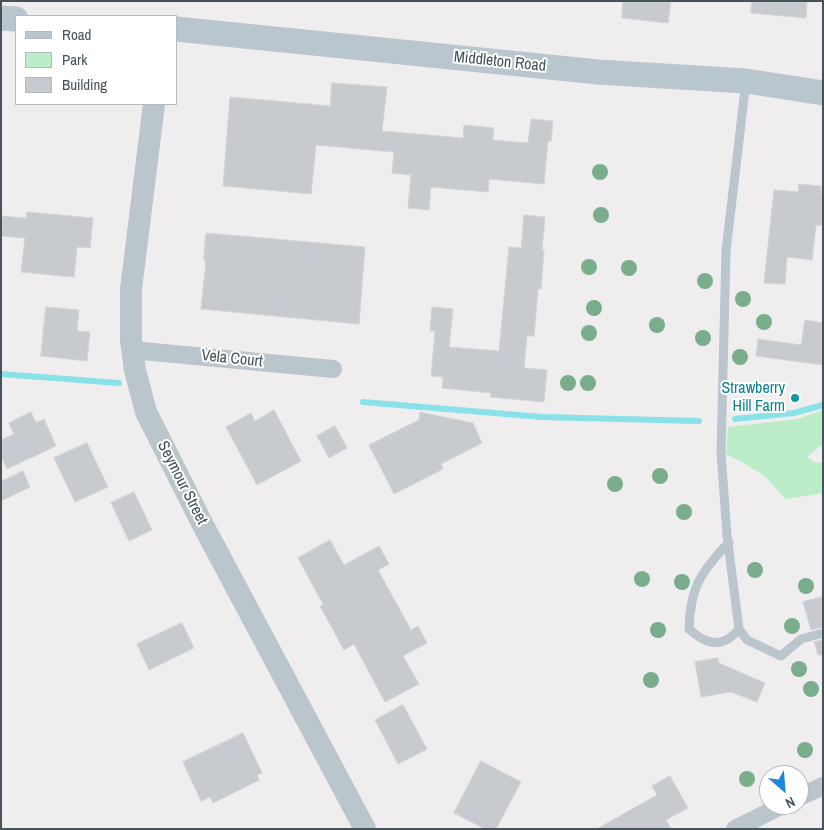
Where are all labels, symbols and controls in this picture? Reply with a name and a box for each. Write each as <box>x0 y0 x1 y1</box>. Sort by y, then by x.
legend <box>15 15 178 105</box>
text: Road <box>62 24 91 45</box>
street label: Middleton Road <box>453 48 547 76</box>
text: Park <box>62 49 87 70</box>
text: Building <box>62 74 107 95</box>
street label: Vela Court <box>201 346 263 372</box>
place label: Strawberry Hill Farm <box>722 379 785 417</box>
marker: Strawberry Hill Farm <box>789 392 801 404</box>
street label: Seymour Street <box>153 438 211 528</box>
north arrow <box>759 765 809 815</box>
text: N <box>783 793 798 812</box>

